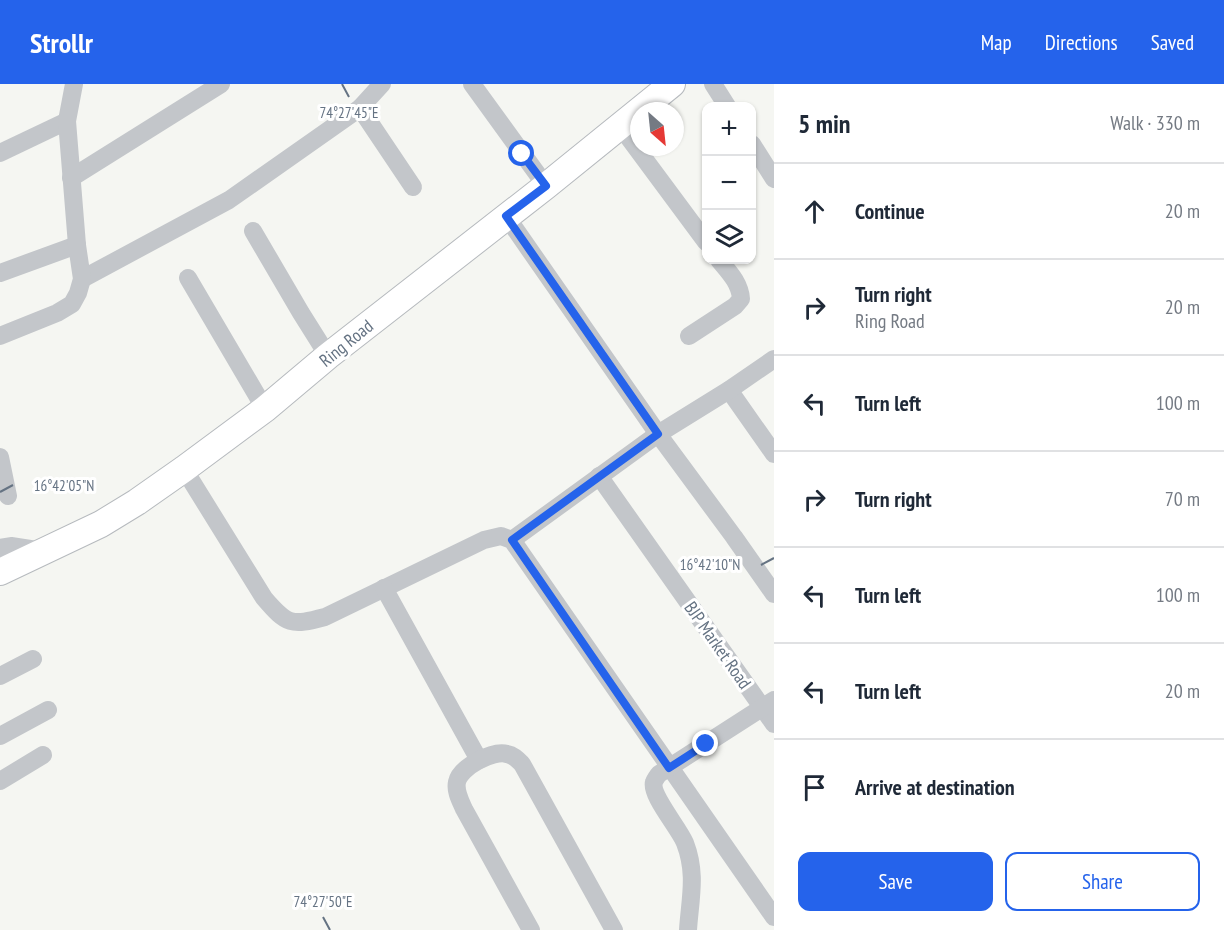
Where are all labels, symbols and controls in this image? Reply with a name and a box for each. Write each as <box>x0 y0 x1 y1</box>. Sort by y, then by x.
text: Strollr <box>30 24 93 61</box>
text: Map <box>981 29 1012 56</box>
text: Directions <box>1045 29 1118 56</box>
text: Saved <box>1151 29 1194 56</box>
north arrow <box>630 102 684 156</box>
map controls <box>702 102 756 264</box>
button: + <box>702 102 756 156</box>
text: 74°27'45"E <box>319 103 379 122</box>
text: 5 min <box>798 107 851 140</box>
text: Walk · 330 m <box>1110 110 1200 136</box>
route start <box>508 140 534 166</box>
button: − <box>702 156 756 210</box>
icon: ahead <box>798 195 831 228</box>
text: Continue <box>855 197 925 225</box>
text: 20 m <box>1165 198 1200 224</box>
button: layers <box>702 210 756 264</box>
text: Turn right <box>855 280 932 308</box>
icon: right <box>798 291 831 324</box>
text: 20 m <box>1165 294 1200 320</box>
text: Ring Road <box>855 308 925 334</box>
street label: Ring Road <box>314 314 378 372</box>
icon: left <box>798 387 831 420</box>
text: Turn left <box>855 389 921 417</box>
text: 100 m <box>1156 390 1200 416</box>
text: 16°42'05"N <box>34 476 94 495</box>
icon: right <box>798 483 831 516</box>
text: Turn right <box>855 485 932 513</box>
text: 70 m <box>1165 486 1200 512</box>
text: 16°42'10"N <box>680 555 740 574</box>
icon: left <box>798 579 831 612</box>
text: Turn left <box>855 581 921 609</box>
text: 100 m <box>1156 582 1200 608</box>
street label: BJP Market Road <box>679 597 757 693</box>
icon: left <box>798 675 831 708</box>
text: Turn left <box>855 677 921 705</box>
text: 20 m <box>1165 678 1200 704</box>
route end <box>692 730 718 756</box>
icon: arrive <box>798 771 831 804</box>
text: Arrive at destination <box>855 773 1015 801</box>
button: Save <box>798 852 993 911</box>
button: Share <box>1005 852 1200 911</box>
text: 74°27'50"E <box>293 892 353 911</box>

